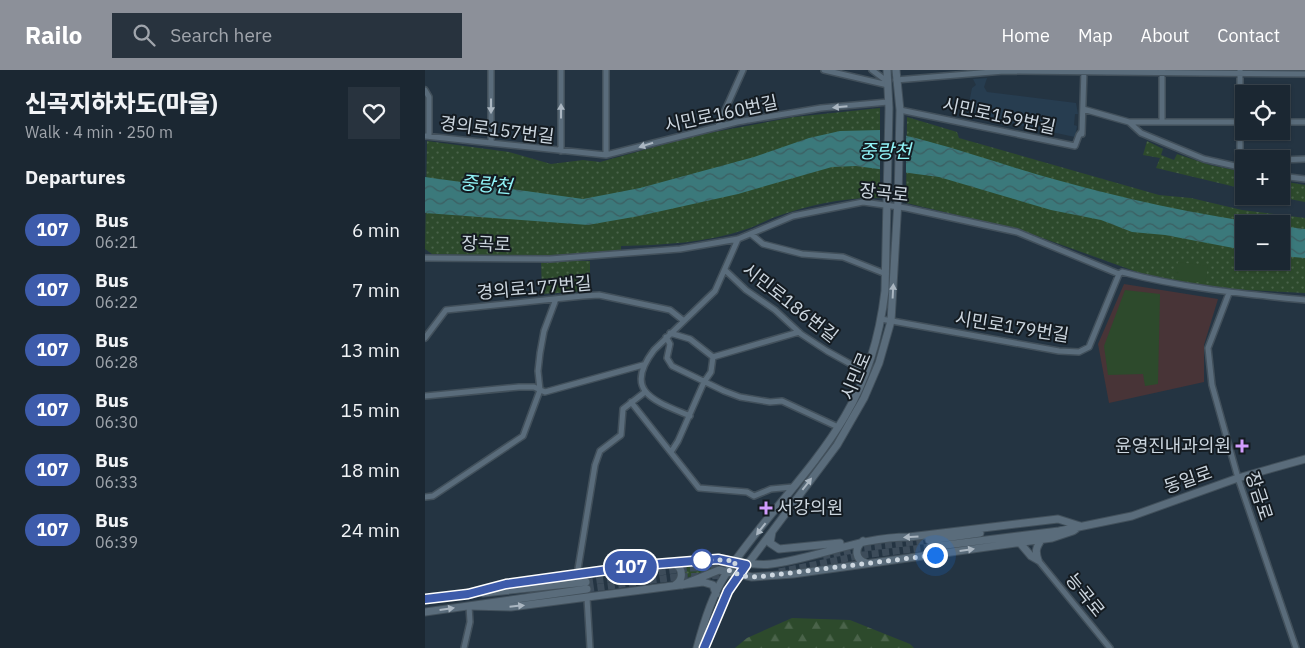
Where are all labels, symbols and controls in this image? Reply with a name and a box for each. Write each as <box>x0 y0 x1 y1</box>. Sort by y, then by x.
search box <box>112 13 462 58</box>
text: Railo <box>25 19 82 51</box>
icon: search <box>130 21 158 49</box>
text: Search here <box>170 23 272 47</box>
text: Home <box>1002 24 1050 47</box>
text: Map <box>1078 24 1113 47</box>
text: About <box>1141 24 1189 47</box>
text: Contact <box>1217 24 1280 47</box>
map controls <box>1235 85 1290 270</box>
button: locate <box>1235 85 1290 140</box>
text: 신곡지하차도(마을) <box>25 87 218 119</box>
button: heart <box>348 87 400 139</box>
street label: 시민로160번길 <box>662 90 780 137</box>
street label: 시민로159번길 <box>940 92 1058 139</box>
one-way arrow <box>487 98 495 114</box>
one-way arrow <box>557 102 565 118</box>
one-way arrow <box>832 103 848 111</box>
street label: 경의로157번길 <box>438 111 556 148</box>
text: Walk · 4 min · 250 m <box>25 122 173 142</box>
water label: 중랑천 <box>859 139 913 163</box>
one-way arrow <box>639 141 654 149</box>
button: + <box>1235 150 1290 205</box>
text: Departures <box>25 165 125 189</box>
water label: 중랑천 <box>459 170 515 198</box>
street label: 장곡로 <box>858 178 910 207</box>
text: Bus <box>95 208 129 232</box>
button: − <box>1235 215 1290 270</box>
text: 107 <box>36 218 69 241</box>
text: 6 min <box>352 218 400 242</box>
street label: 장곡로 <box>461 231 511 256</box>
text: 06:21 <box>95 232 138 252</box>
street label: 시민로186번길 <box>738 258 843 347</box>
text: Bus <box>95 268 129 292</box>
street label: 경의로177번길 <box>476 271 592 304</box>
text: 107 <box>36 278 69 301</box>
text: 7 min <box>352 278 400 302</box>
one-way arrow <box>889 283 897 299</box>
text: 06:22 <box>95 292 138 312</box>
street label: 시민로179번길 <box>953 306 1071 347</box>
text: Bus <box>95 328 129 352</box>
text: 107 <box>36 338 69 361</box>
text: 13 min <box>341 338 400 362</box>
street label: 시민로 <box>835 348 876 403</box>
text: 06:28 <box>95 352 138 372</box>
text: Bus <box>95 388 129 412</box>
text: 107 <box>36 398 69 421</box>
text: 15 min <box>341 398 400 422</box>
text: 06:30 <box>95 412 138 432</box>
place label: 윤영진내과의원 <box>1115 434 1231 457</box>
marker: 윤영진내과의원 <box>1235 439 1249 453</box>
text: Bus <box>95 448 129 472</box>
text: 107 <box>36 458 69 481</box>
text: 18 min <box>341 458 400 482</box>
street label: 동일로 <box>1161 461 1215 498</box>
street label: 장금로 <box>1241 469 1278 523</box>
text: 06:33 <box>95 472 138 492</box>
one-way arrow <box>801 478 812 491</box>
place label: 서강의원 <box>777 496 843 519</box>
marker: 서강의원 <box>759 501 773 515</box>
text: Bus <box>95 508 129 532</box>
text: 107 <box>36 518 69 541</box>
text: 24 min <box>341 518 400 542</box>
one-way arrow <box>756 522 767 535</box>
text: 06:39 <box>95 532 138 552</box>
one-way arrow <box>903 533 919 541</box>
your location <box>923 543 948 568</box>
one-way arrow <box>960 546 976 554</box>
unlabelled marker <box>691 549 713 571</box>
line badge: 107 <box>602 551 660 583</box>
text: 107 <box>615 555 647 578</box>
street label: 능곡로 <box>1061 568 1110 621</box>
one-way arrow <box>509 602 525 610</box>
one-way arrow <box>439 605 455 613</box>

